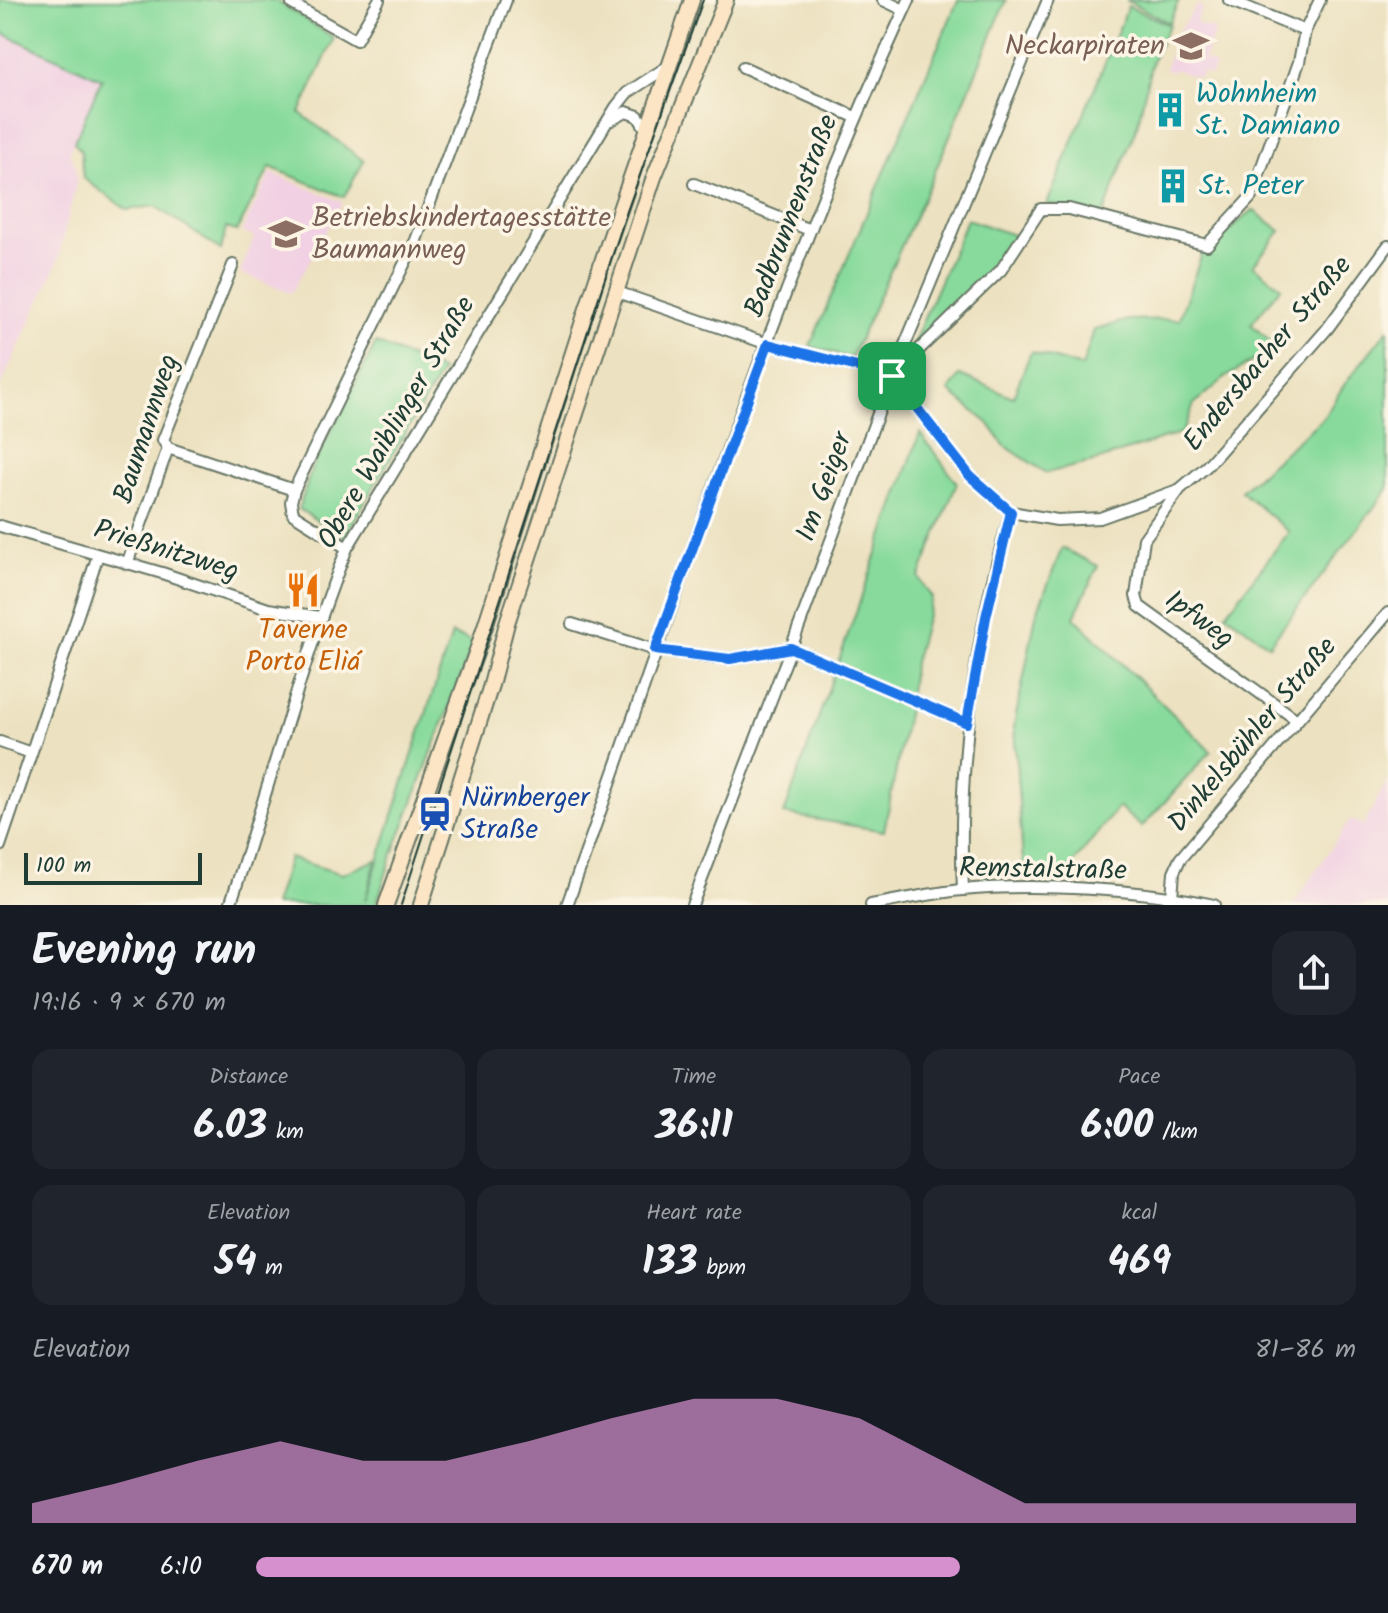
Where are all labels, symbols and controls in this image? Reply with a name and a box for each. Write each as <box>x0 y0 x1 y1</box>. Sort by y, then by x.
place label: Neckarpiraten <box>1005 24 1165 69</box>
school or university icon: Neckarpiraten <box>1172 27 1210 65</box>
place label: Wohnheim St. Damiano <box>1196 72 1340 149</box>
building icon: Wohnheim St. Damiano <box>1151 91 1189 129</box>
street label: Badbrunnenstraße <box>733 108 851 324</box>
place label: St. Peter <box>1199 164 1305 209</box>
building icon: St. Peter <box>1154 167 1192 205</box>
place label: Betriebskindertagesstätte Baumannweg <box>312 196 611 273</box>
school or university icon: Betriebskindertagesstätte Baumannweg <box>267 215 305 253</box>
street label: Endersbacher Straße <box>1172 246 1364 462</box>
street label: Obere Waiblinger Straße <box>306 288 488 558</box>
pin <box>858 342 926 410</box>
street label: Baumannweg <box>102 349 192 509</box>
icon: arrive <box>870 354 914 398</box>
street label: Im Geiger <box>784 424 866 548</box>
street label: Prießnitzweg <box>88 508 244 594</box>
restaurant icon: Taverne Porto Eliá <box>284 571 322 609</box>
street label: Ipfweg <box>1154 579 1244 661</box>
place label: Taverne Porto Eliá <box>245 608 363 685</box>
street label: Dinkelsbühler Straße <box>1157 627 1349 843</box>
place label: Nürnberger Straße <box>461 776 591 853</box>
station icon: Nürnberger Straße <box>416 795 454 833</box>
street label: Remstalstraße <box>959 846 1128 894</box>
scale bar <box>24 849 202 885</box>
text: 100 m <box>36 849 91 884</box>
text: Evening run <box>32 917 256 987</box>
button: share <box>1272 931 1356 1015</box>
text: 19:16 · 9 × 670 m <box>32 982 226 1024</box>
text: Distance <box>209 1060 288 1095</box>
text: Time <box>672 1060 716 1095</box>
text: Pace <box>1118 1060 1160 1095</box>
text: 6.03 <box>194 1095 267 1159</box>
text: 36:11 <box>655 1095 733 1159</box>
text: 6:00 <box>1081 1095 1153 1159</box>
text: km <box>267 1115 304 1150</box>
text: /km <box>1153 1115 1198 1150</box>
text: Elevation <box>207 1196 290 1231</box>
text: Heart rate <box>646 1196 742 1231</box>
text: kcal <box>1121 1196 1157 1231</box>
text: 54 <box>214 1231 257 1295</box>
text: 133 <box>642 1231 698 1295</box>
text: 469 <box>1107 1231 1171 1295</box>
text: m <box>257 1251 283 1286</box>
text: bpm <box>698 1251 746 1286</box>
text: Elevation <box>32 1329 130 1371</box>
text: 81–86 m <box>1255 1329 1356 1371</box>
text: 670 m <box>32 1546 103 1588</box>
text: 6:10 <box>160 1546 202 1588</box>

